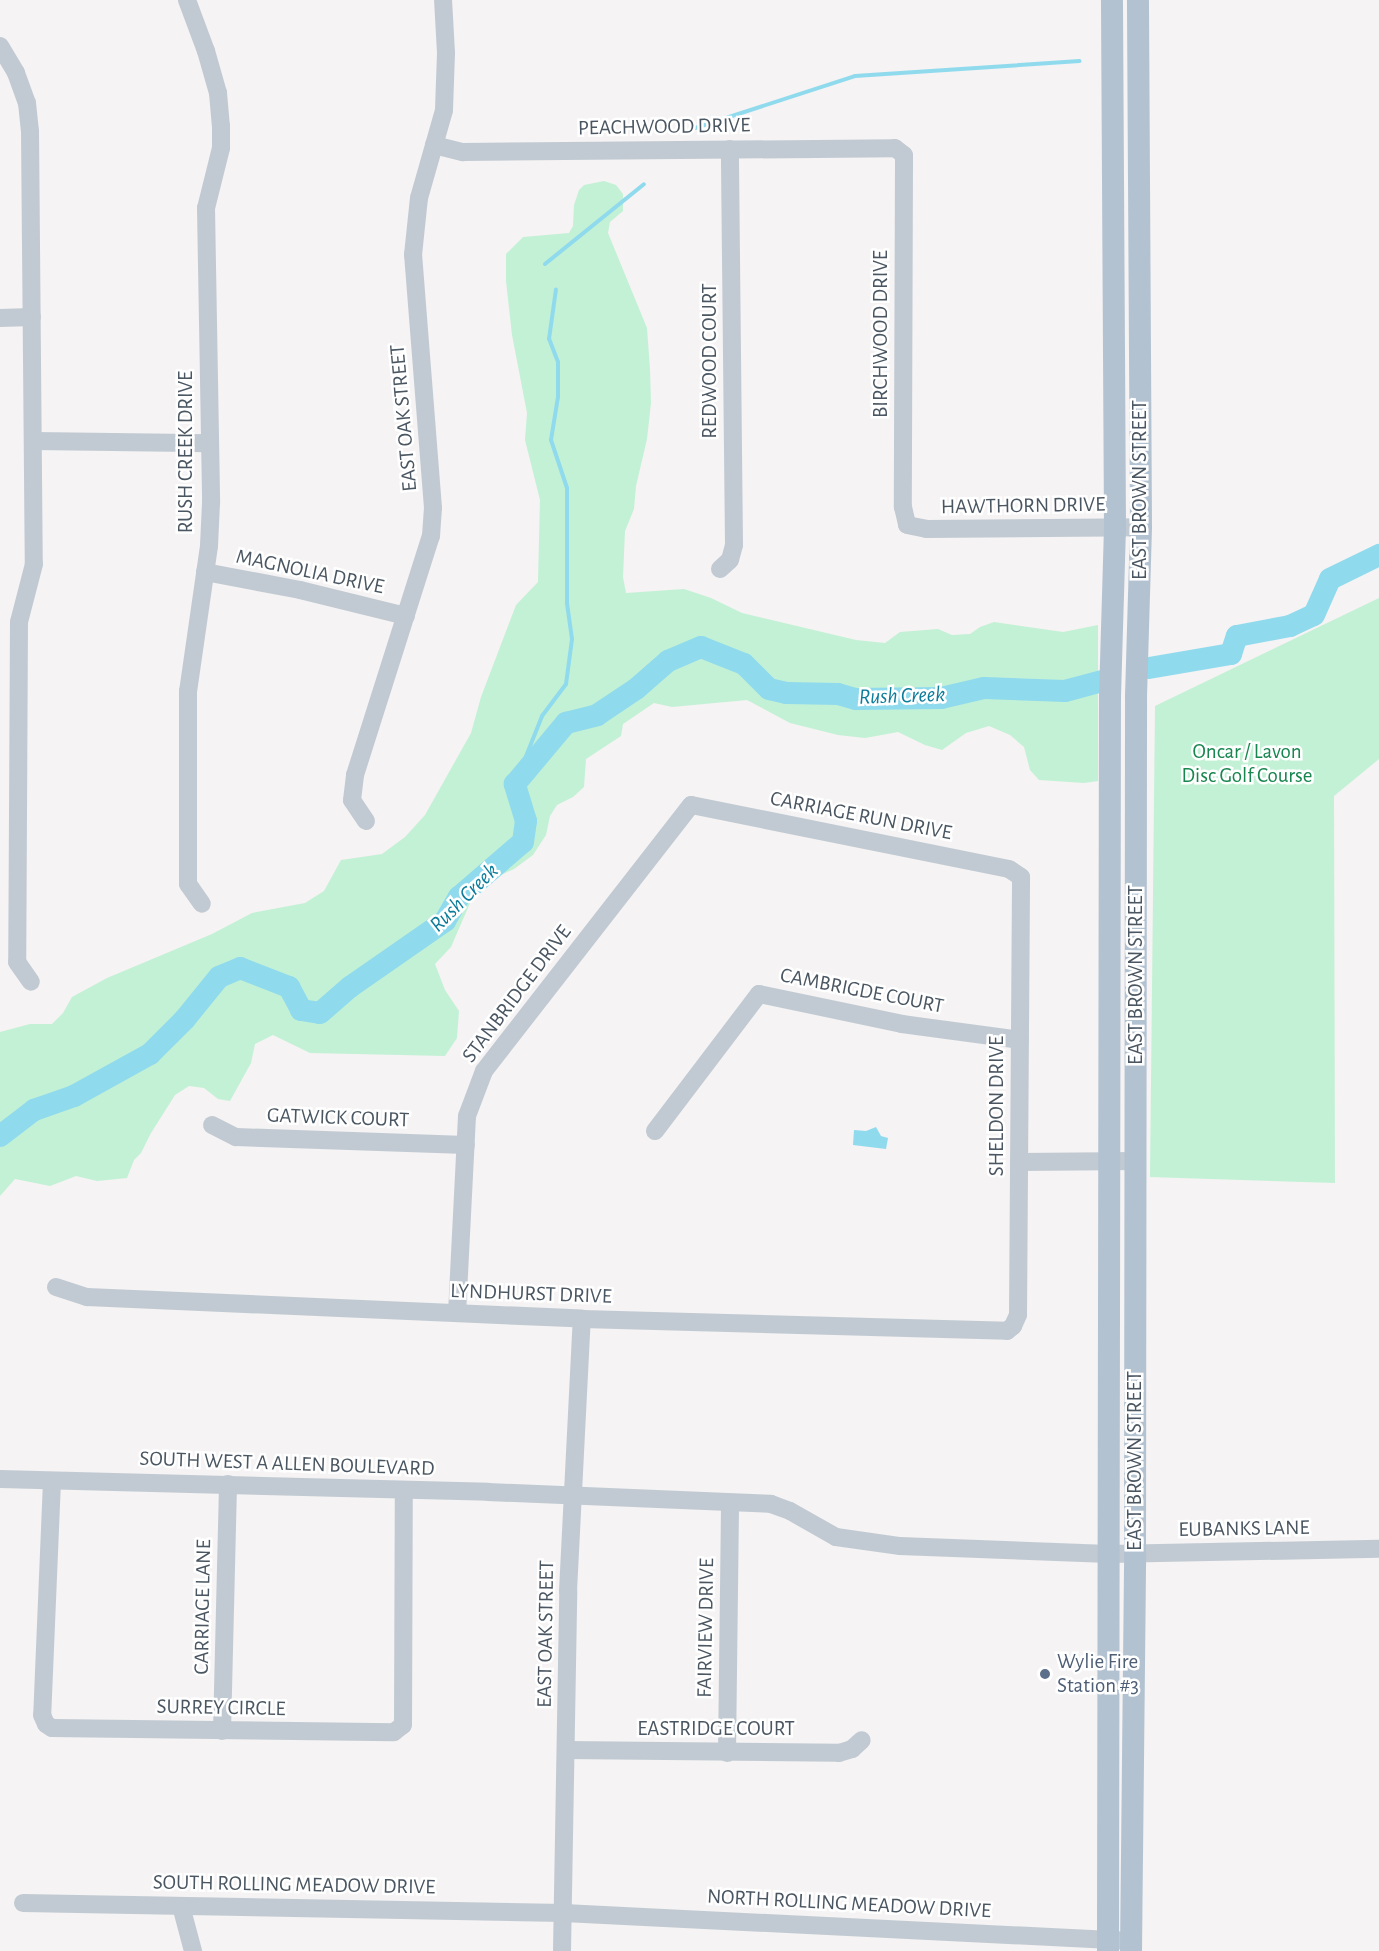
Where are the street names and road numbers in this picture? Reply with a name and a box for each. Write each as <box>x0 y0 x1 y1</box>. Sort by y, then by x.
street label: PEACHWOOD DRIVE <box>578 113 750 141</box>
street label: BIRCHWOOD DRIVE <box>868 250 894 418</box>
street label: REDWOOD COURT <box>697 283 723 439</box>
street label: EAST OAK STREET <box>385 343 423 493</box>
street label: RUSH CREEK DRIVE <box>173 371 199 533</box>
street label: EAST BROWN STREET <box>1127 400 1153 580</box>
street label: HAWTHORN DRIVE <box>941 492 1105 520</box>
street label: MAGNOLIA DRIVE <box>234 544 386 600</box>
street label: CARRIAGE RUN DRIVE <box>768 786 954 846</box>
street label: EAST BROWN STREET <box>1123 885 1149 1065</box>
street label: STANBRIDGE DRIVE <box>457 920 577 1068</box>
street label: CAMBRIGDE COURT <box>778 963 946 1019</box>
street label: SHELDON DRIVE <box>984 1036 1010 1176</box>
street label: GATWICK COURT <box>266 1103 410 1133</box>
street label: LYNDHURST DRIVE <box>450 1279 612 1309</box>
street label: EAST BROWN STREET <box>1122 1371 1148 1551</box>
street label: SOUTH WEST A ALLEN BOULEVARD <box>139 1446 435 1482</box>
street label: EUBANKS LANE <box>1178 1515 1310 1543</box>
street label: CARRIAGE LANE <box>189 1539 217 1675</box>
street label: FAIRVIEW DRIVE <box>692 1558 720 1698</box>
street label: EAST OAK STREET <box>532 1560 560 1708</box>
street label: SURREY CIRCLE <box>156 1694 286 1722</box>
street label: EASTRIDGE COURT <box>637 1716 795 1742</box>
street label: SOUTH ROLLING MEADOW DRIVE <box>153 1870 435 1900</box>
street label: NORTH ROLLING MEADOW DRIVE <box>706 1884 992 1924</box>

